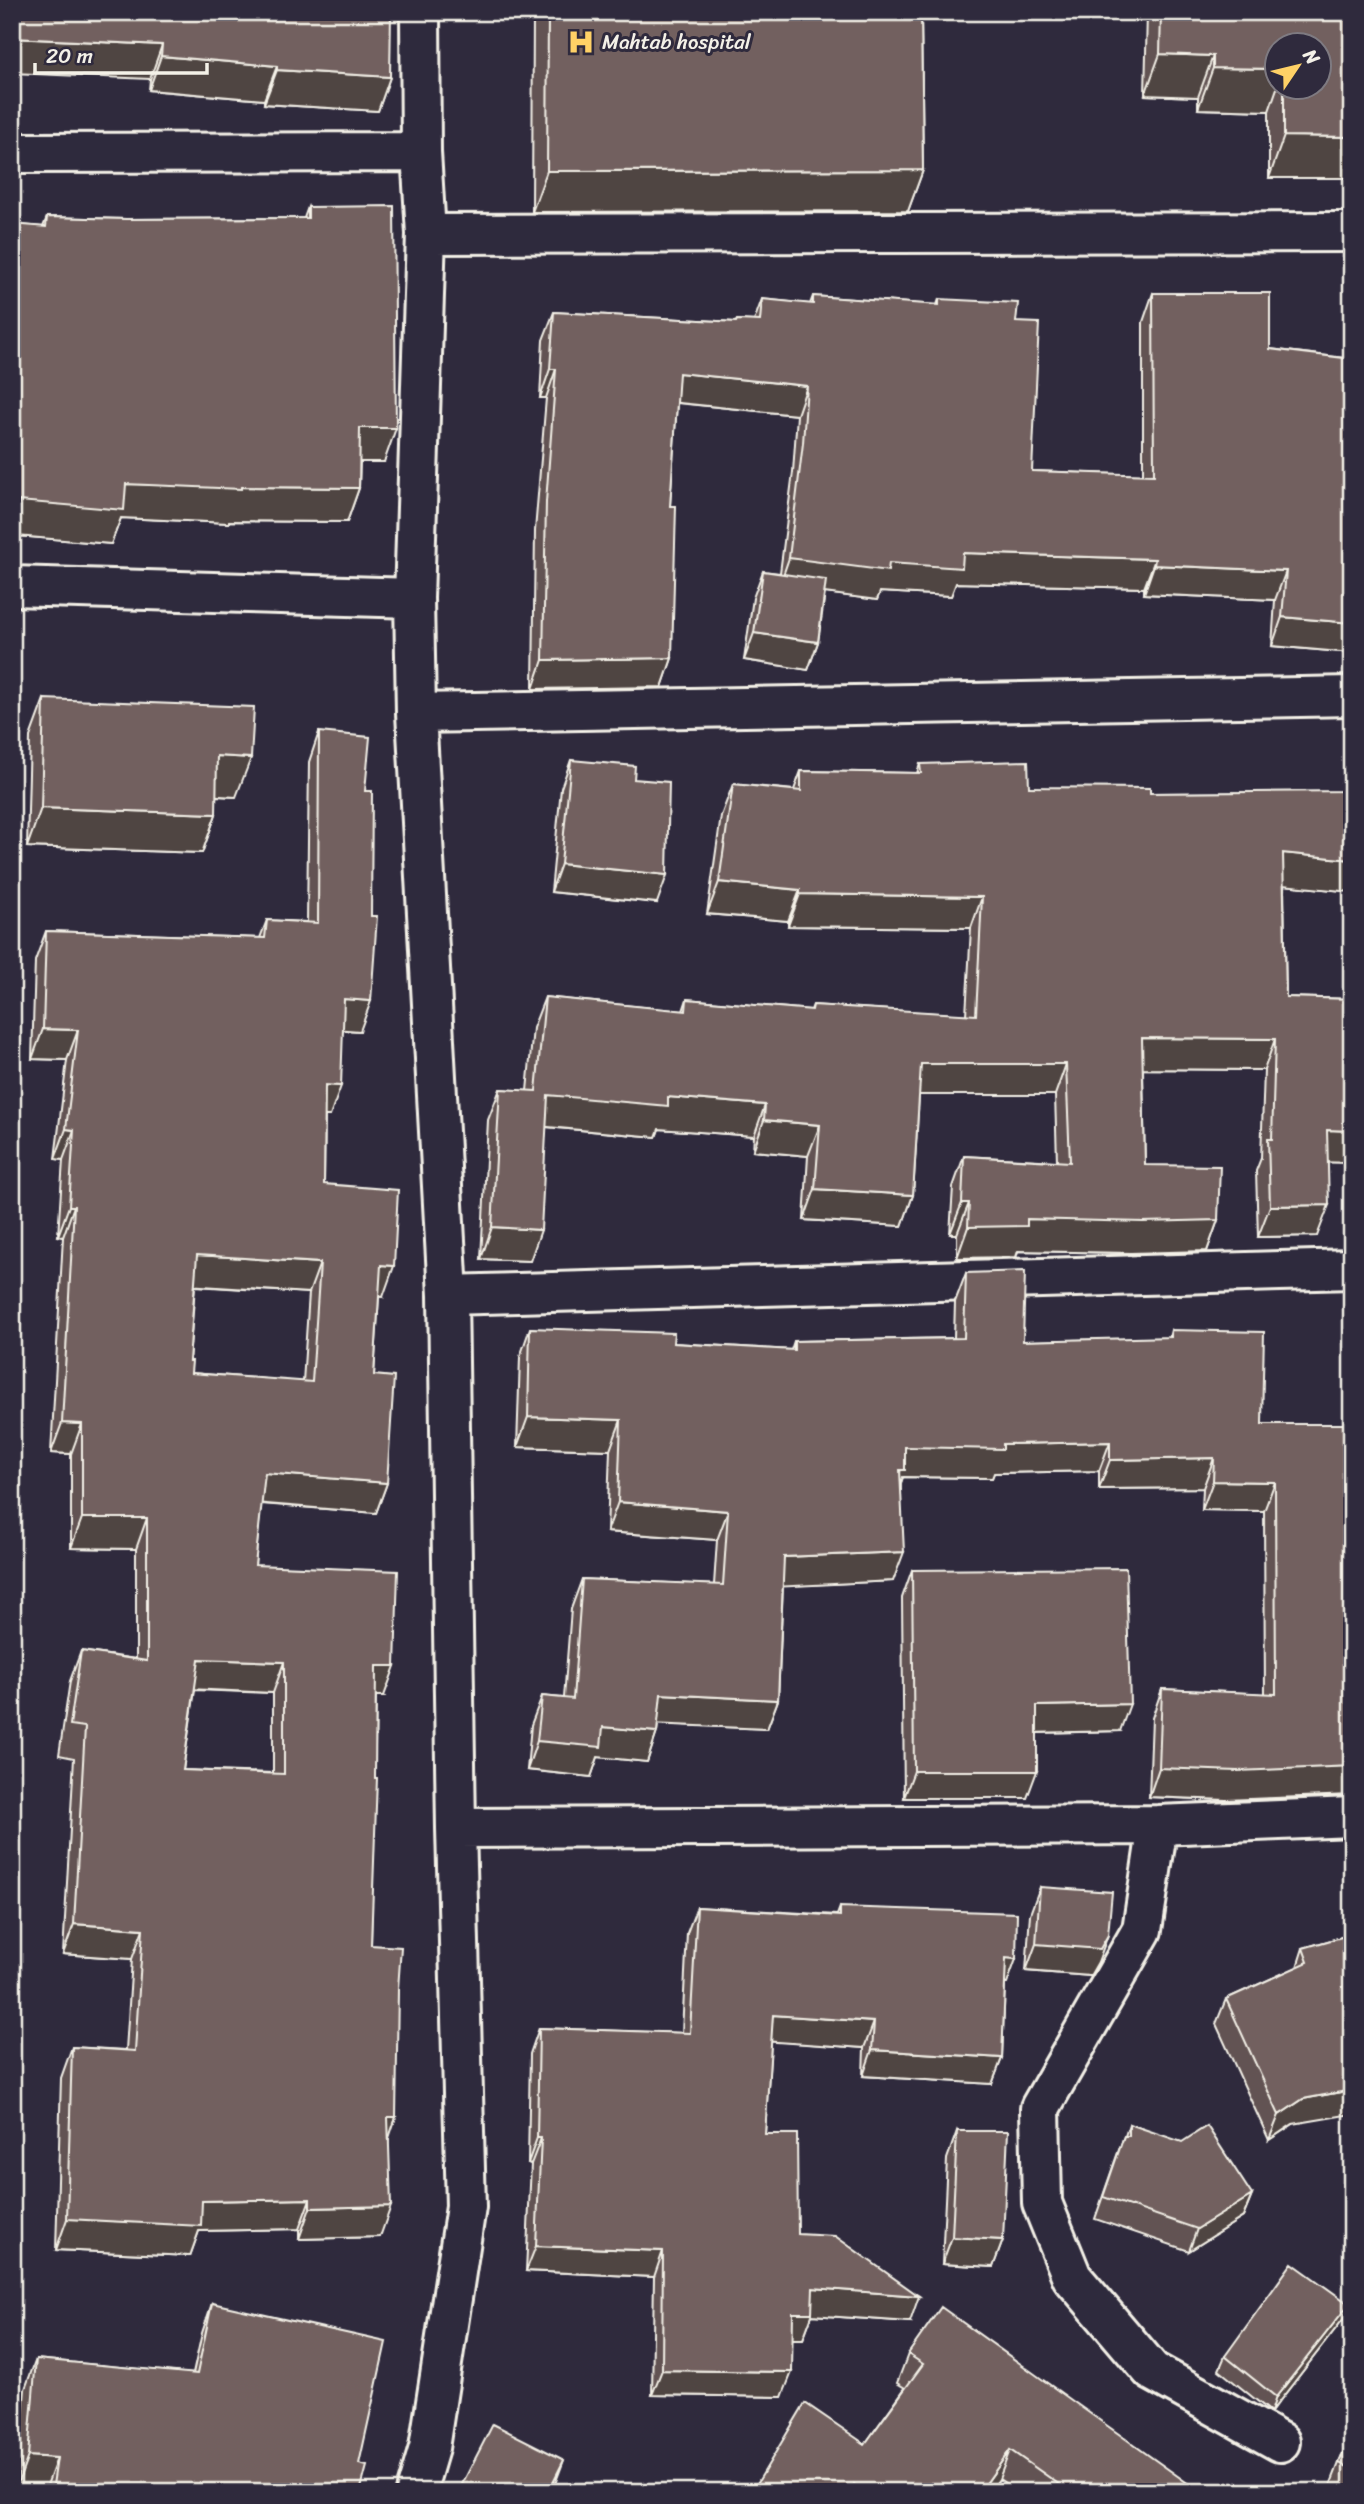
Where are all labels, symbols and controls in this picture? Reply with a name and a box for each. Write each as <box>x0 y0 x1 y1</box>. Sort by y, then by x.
place label: Mahtab hospital <box>602 23 752 61</box>
hospital icon: Mahtab hospital <box>566 27 596 57</box>
scale bar <box>35 32 206 76</box>
north arrow <box>1262 32 1332 102</box>
text: 20 m <box>46 37 93 75</box>
text: N <box>1294 41 1329 72</box>

